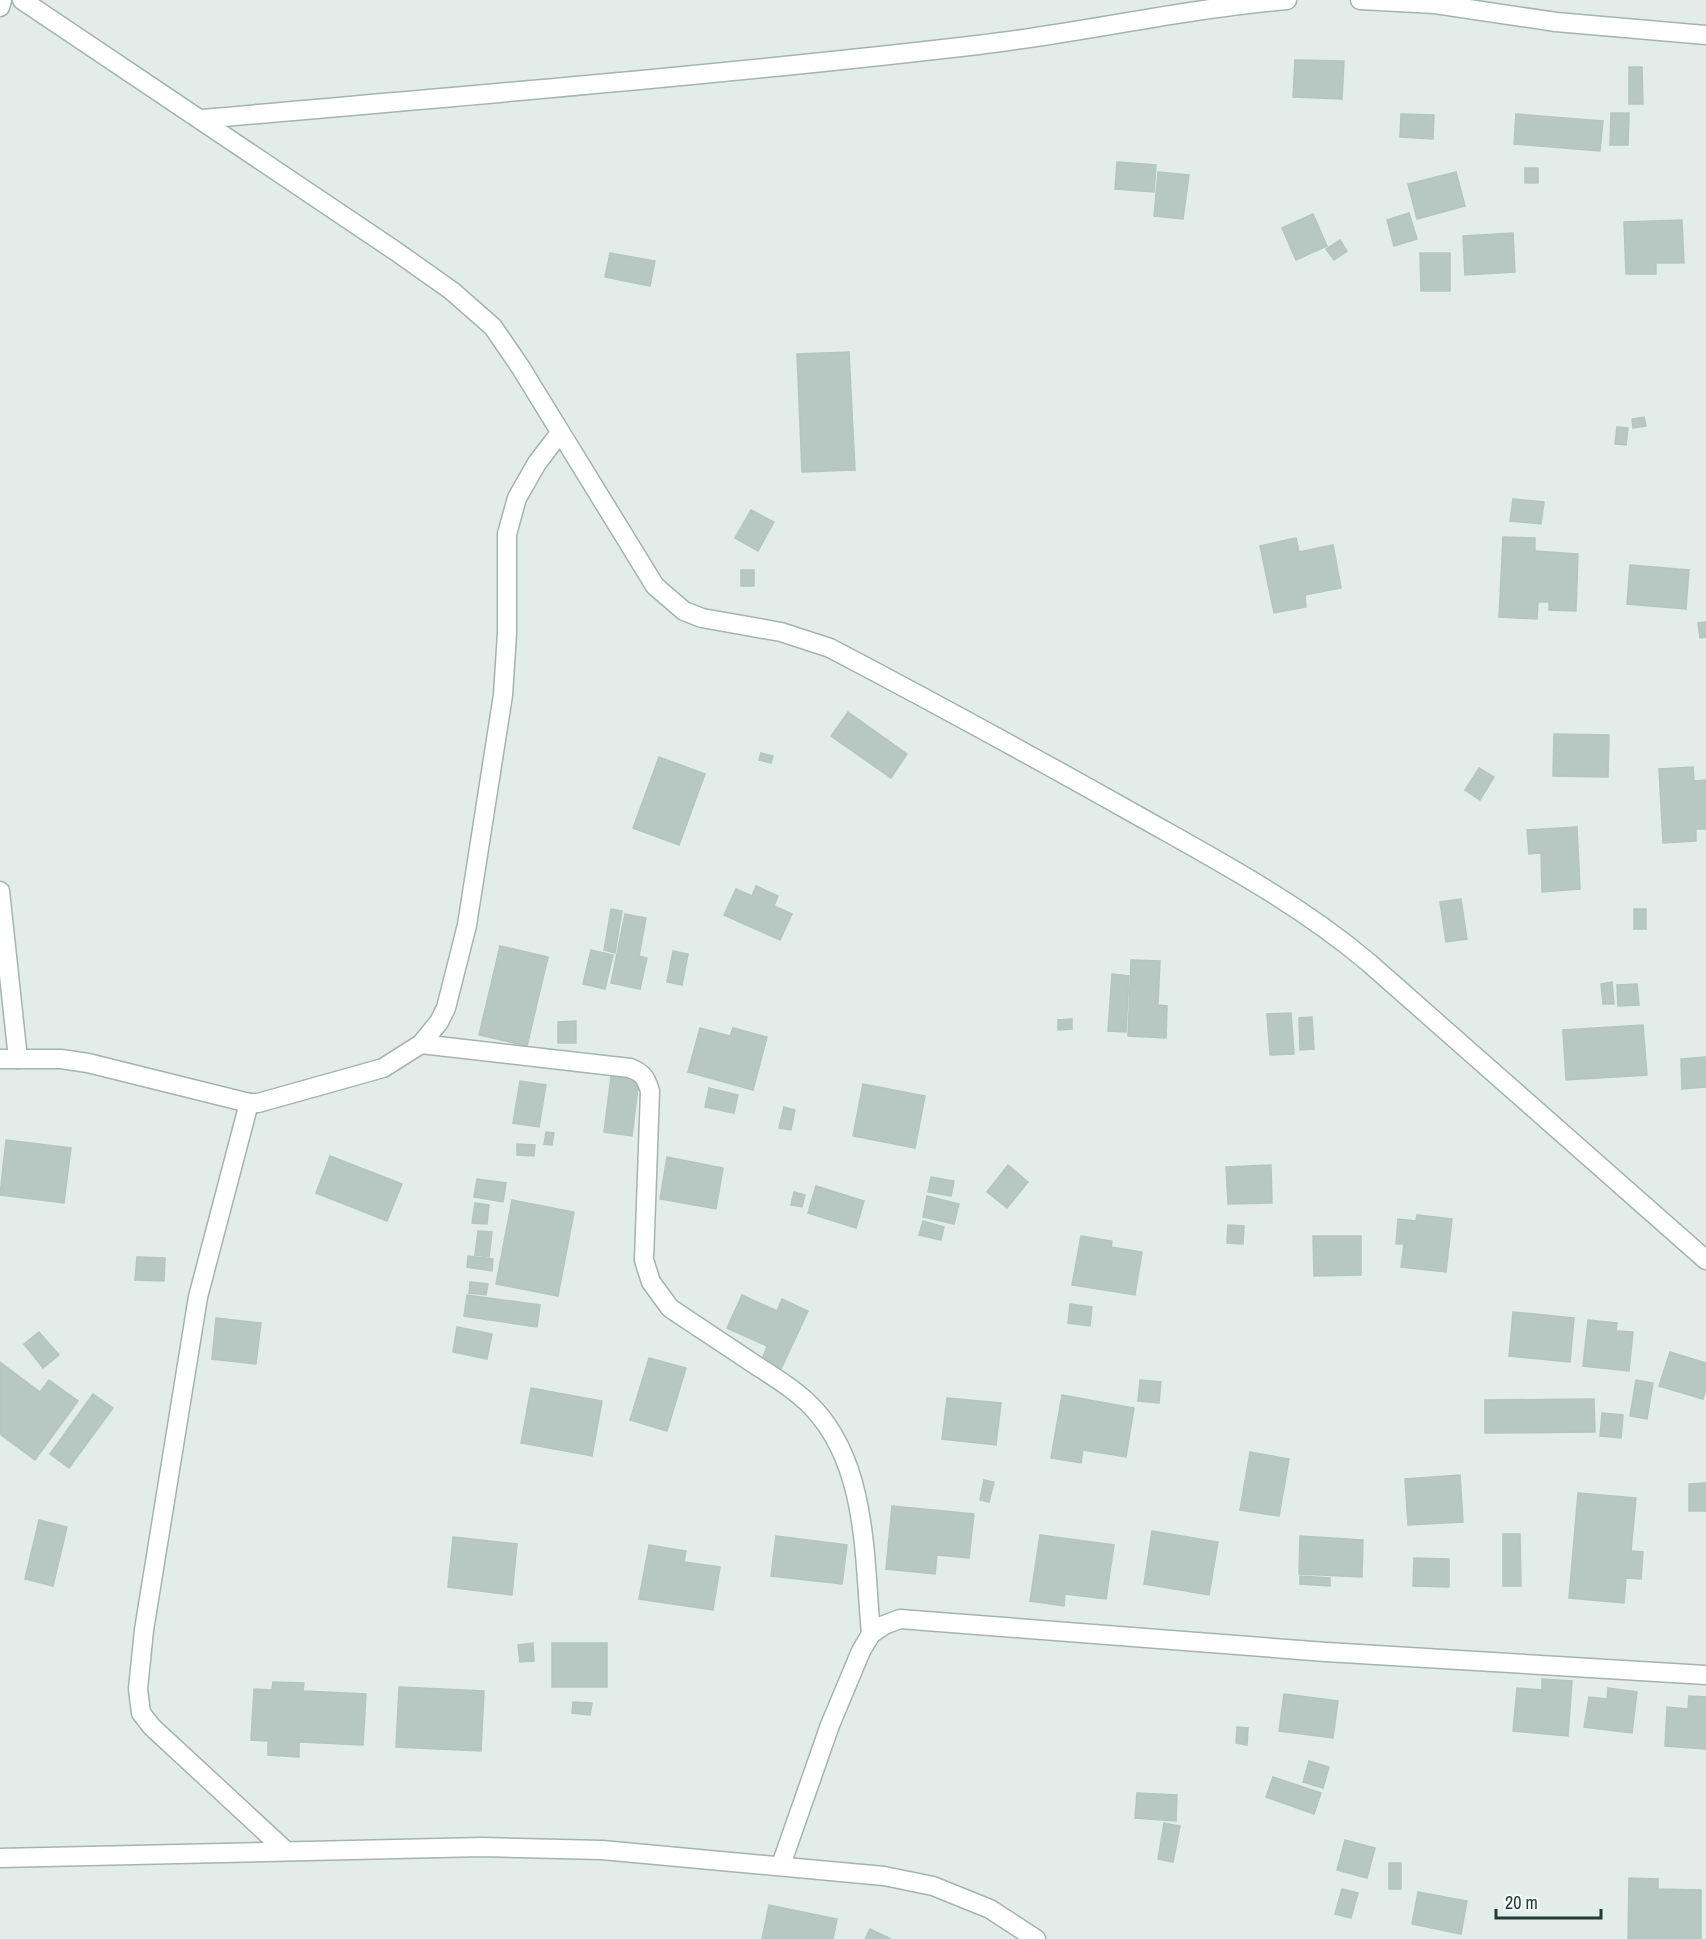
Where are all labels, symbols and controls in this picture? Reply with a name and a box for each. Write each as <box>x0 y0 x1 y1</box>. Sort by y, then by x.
scale bar <box>1496 1882 1601 1920</box>
text: 20 m <box>1505 1890 1538 1915</box>

